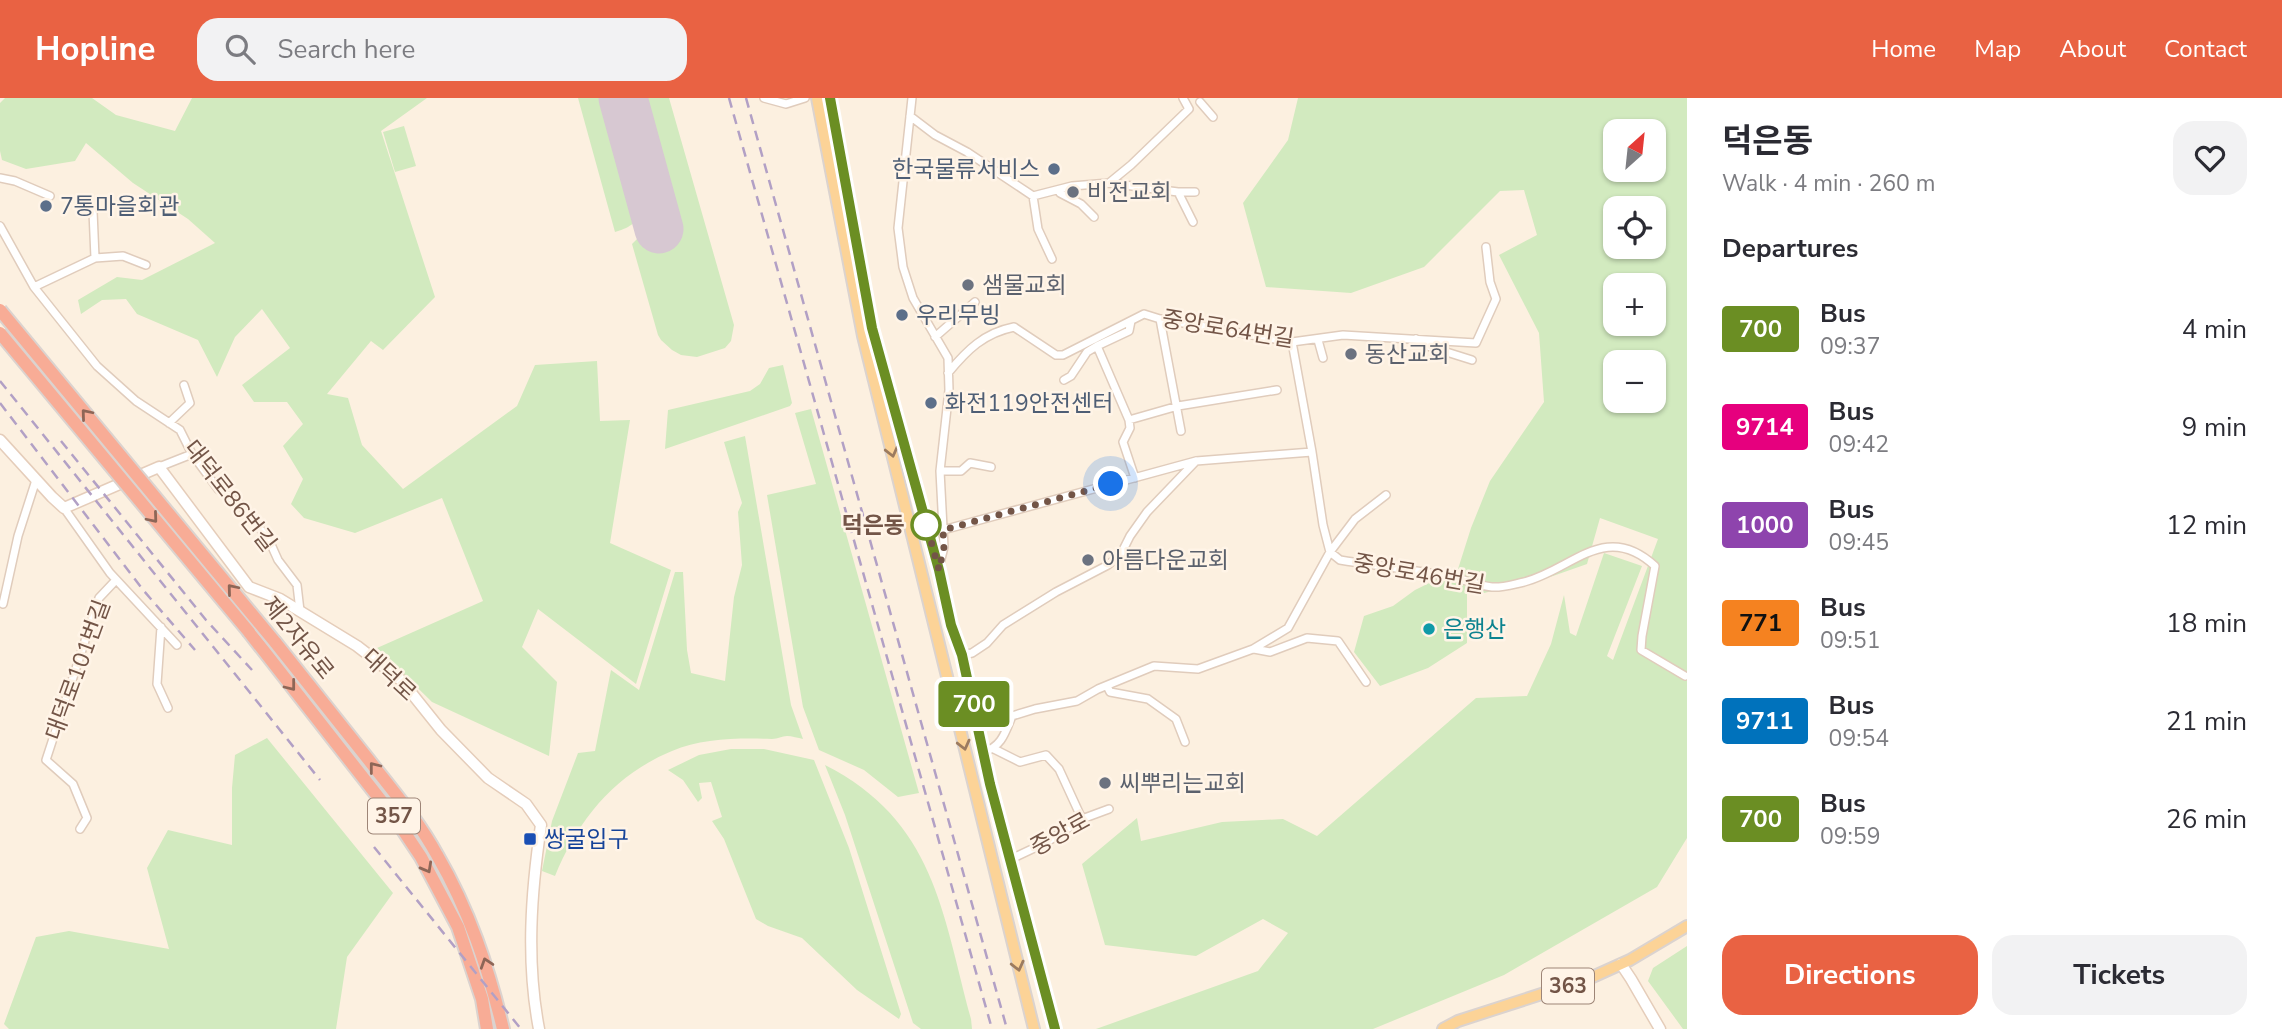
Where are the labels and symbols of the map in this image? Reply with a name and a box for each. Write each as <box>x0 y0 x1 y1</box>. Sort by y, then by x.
north arrow <box>1603 119 1666 182</box>
place label: 한국물류서비스 <box>892 154 1040 185</box>
marker: 한국물류서비스 <box>1046 161 1062 177</box>
place label: 비전교회 <box>1087 177 1172 208</box>
marker: 비전교회 <box>1065 184 1081 200</box>
place label: 7통마을회관 <box>60 191 180 222</box>
marker: 7통마을회관 <box>38 198 54 214</box>
place label: 샘물교회 <box>982 270 1067 301</box>
marker: 샘물교회 <box>960 277 976 293</box>
place label: 우리무빙 <box>916 300 1001 331</box>
street label: 중앙로64번길 <box>1160 303 1296 355</box>
marker: 우리무빙 <box>894 307 910 323</box>
place label: 동산교회 <box>1365 339 1450 370</box>
marker: 동산교회 <box>1343 346 1359 362</box>
place label: 화전119안전센터 <box>945 388 1113 419</box>
marker: 화전119안전센터 <box>923 395 939 411</box>
one-way arrow <box>82 410 95 422</box>
street label: 대덕로86번길 <box>177 434 283 558</box>
one-way arrow <box>883 446 898 458</box>
your location <box>1093 466 1128 501</box>
one-way arrow <box>145 510 158 522</box>
place label: 덕은동 <box>842 510 905 541</box>
marker: 덕은동 <box>911 510 941 540</box>
place label: 아름다운교회 <box>1102 545 1229 576</box>
street label: 중앙로46번길 <box>1351 547 1487 601</box>
marker: 아름다운교회 <box>1080 552 1096 568</box>
one-way arrow <box>227 585 240 597</box>
street label: 제2자유로 <box>255 590 341 686</box>
street label: 대덕로101번길 <box>38 596 118 744</box>
place label: 은행산 <box>1443 614 1506 645</box>
marker: 은행산 <box>1421 621 1437 637</box>
street label: 대덕로 <box>355 642 423 708</box>
one-way arrow <box>283 678 295 691</box>
line badge: 700 <box>934 681 1014 727</box>
one-way arrow <box>955 739 970 751</box>
one-way arrow <box>369 762 382 774</box>
place label: 씨뿌리는교회 <box>1119 768 1246 799</box>
marker: 씨뿌리는교회 <box>1097 775 1113 791</box>
road number: 357 <box>368 798 420 834</box>
street label: 중앙로 <box>1025 805 1095 863</box>
place label: 쌍굴입구 <box>544 824 629 855</box>
marker: 쌍굴입구 <box>522 831 538 847</box>
one-way arrow <box>419 860 432 873</box>
one-way arrow <box>479 957 494 969</box>
one-way arrow <box>1010 960 1024 972</box>
road number: 363 <box>1542 968 1594 1004</box>

